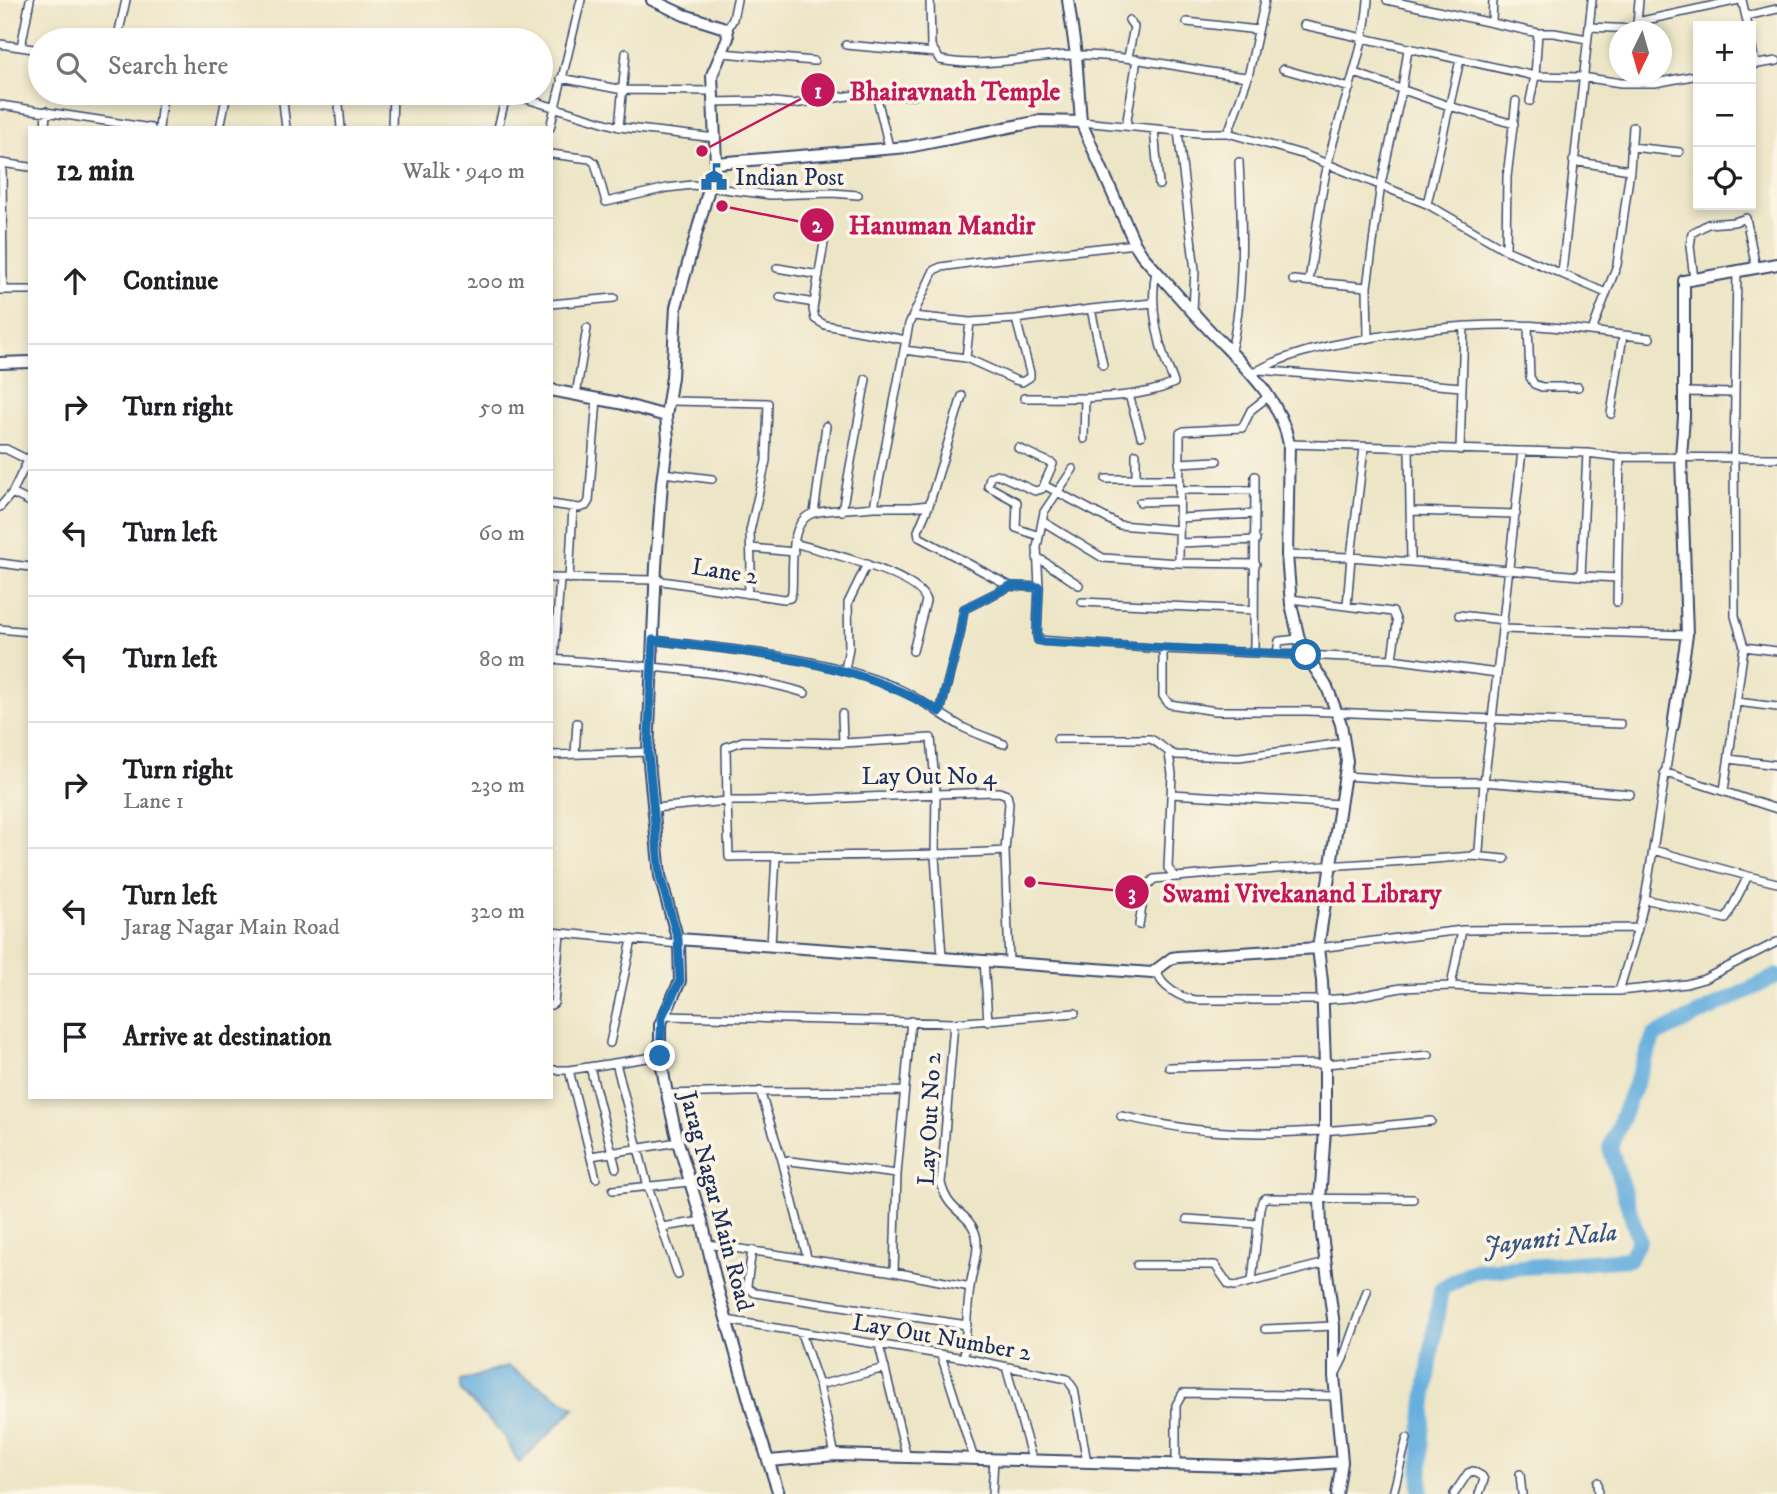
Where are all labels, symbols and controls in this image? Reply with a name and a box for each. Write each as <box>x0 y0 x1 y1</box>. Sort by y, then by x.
north arrow <box>1609 21 1672 84</box>
map controls <box>1693 21 1756 210</box>
button: + <box>1693 21 1756 84</box>
search box <box>28 28 553 105</box>
icon: search <box>52 48 90 86</box>
text: Search here <box>108 50 228 83</box>
callout: Bhairavnath Temple <box>801 67 1074 114</box>
text: Bhairavnath Temple <box>850 76 1061 109</box>
text: 1 <box>814 79 822 105</box>
button: − <box>1693 84 1756 147</box>
button: locate <box>1693 147 1756 210</box>
text: 12 min <box>56 153 134 190</box>
text: Walk · 940 m <box>403 157 525 186</box>
public building icon: Indian Post <box>699 162 729 192</box>
place label: Indian Post <box>735 163 845 193</box>
callout: Hanuman Mandir <box>799 201 1049 248</box>
text: Hanuman Mandir <box>849 210 1035 243</box>
text: 2 <box>812 213 823 239</box>
icon: ahead <box>56 262 94 300</box>
text: Continue <box>123 265 218 298</box>
text: 200 m <box>467 267 525 296</box>
icon: right <box>56 388 94 426</box>
text: Turn right <box>123 391 233 424</box>
text: 50 m <box>479 393 525 422</box>
icon: left <box>56 514 94 552</box>
text: Turn left <box>123 517 217 550</box>
text: 60 m <box>478 519 525 548</box>
street label: Lane 2 <box>689 552 760 592</box>
route start <box>1290 639 1321 670</box>
icon: left <box>56 640 94 678</box>
text: Turn left <box>123 643 217 676</box>
text: 80 m <box>479 645 525 674</box>
text: Turn right <box>123 754 233 787</box>
street label: Lay Out No 4 <box>861 762 998 792</box>
icon: right <box>56 766 94 804</box>
text: 230 m <box>471 771 525 800</box>
text: Lane 1 <box>123 787 184 816</box>
callout: Swami Vivekanand Library <box>1114 869 1456 916</box>
text: Swami Vivekanand Library <box>1163 878 1442 911</box>
text: Turn left <box>123 880 217 913</box>
text: 3 <box>1128 881 1136 907</box>
icon: left <box>56 892 94 930</box>
text: 320 m <box>471 897 525 926</box>
text: Jarag Nagar Main Road <box>123 913 340 942</box>
icon: arrive <box>56 1018 94 1056</box>
text: Arrive at destination <box>123 1021 332 1054</box>
route end <box>644 1040 675 1071</box>
street label: Lay Out No 2 <box>912 1052 948 1186</box>
street label: Jarag Nagar Main Road <box>672 1086 760 1314</box>
water label: Jayanti Nala <box>1482 1216 1619 1263</box>
street label: Lay Out Number 2 <box>850 1307 1034 1369</box>

